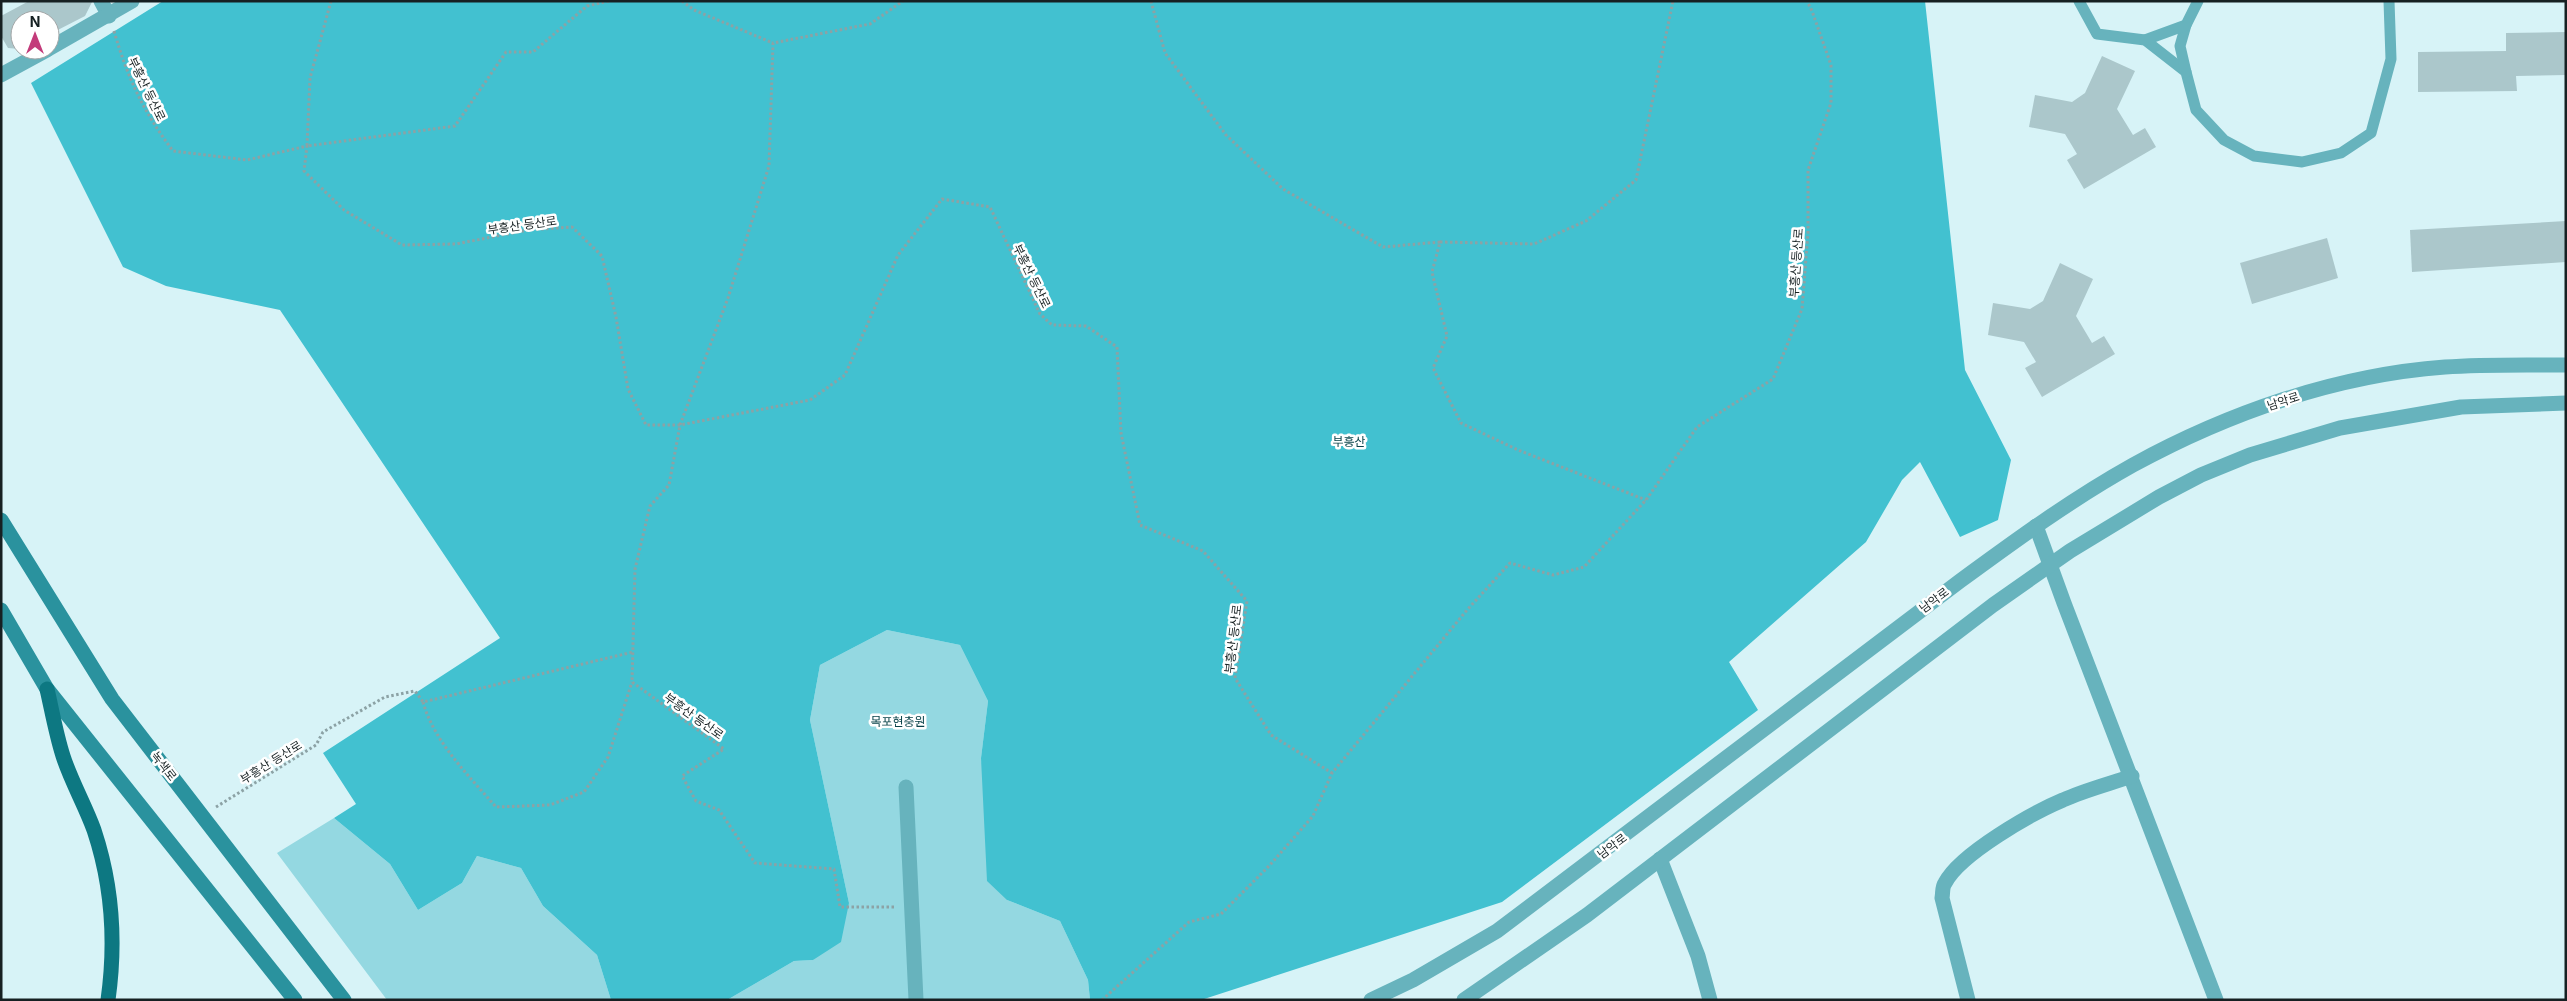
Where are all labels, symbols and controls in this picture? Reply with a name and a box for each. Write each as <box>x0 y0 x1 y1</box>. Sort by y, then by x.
north arrow <box>10 10 60 60</box>
text: N <box>30 13 40 30</box>
street label: 부흥산 등산로 <box>125 54 169 124</box>
street label: 부흥산 등산로 <box>486 213 558 237</box>
street label: 부흥산 등산로 <box>1786 228 1806 298</box>
street label: 부흥산 등산로 <box>1010 241 1054 311</box>
street label: 남악로 <box>2265 389 2301 413</box>
park label: 부흥산 <box>1332 434 1366 449</box>
street label: 남악로 <box>1916 584 1952 616</box>
street label: 부흥산 등산로 <box>1221 604 1245 674</box>
street label: 부흥산 등산로 <box>661 689 727 743</box>
park label: 목포현충원 <box>870 714 926 729</box>
street label: 부흥산 등산로 <box>238 737 304 787</box>
street label: 녹색로 <box>148 748 180 784</box>
street label: 남악로 <box>1594 830 1630 862</box>

